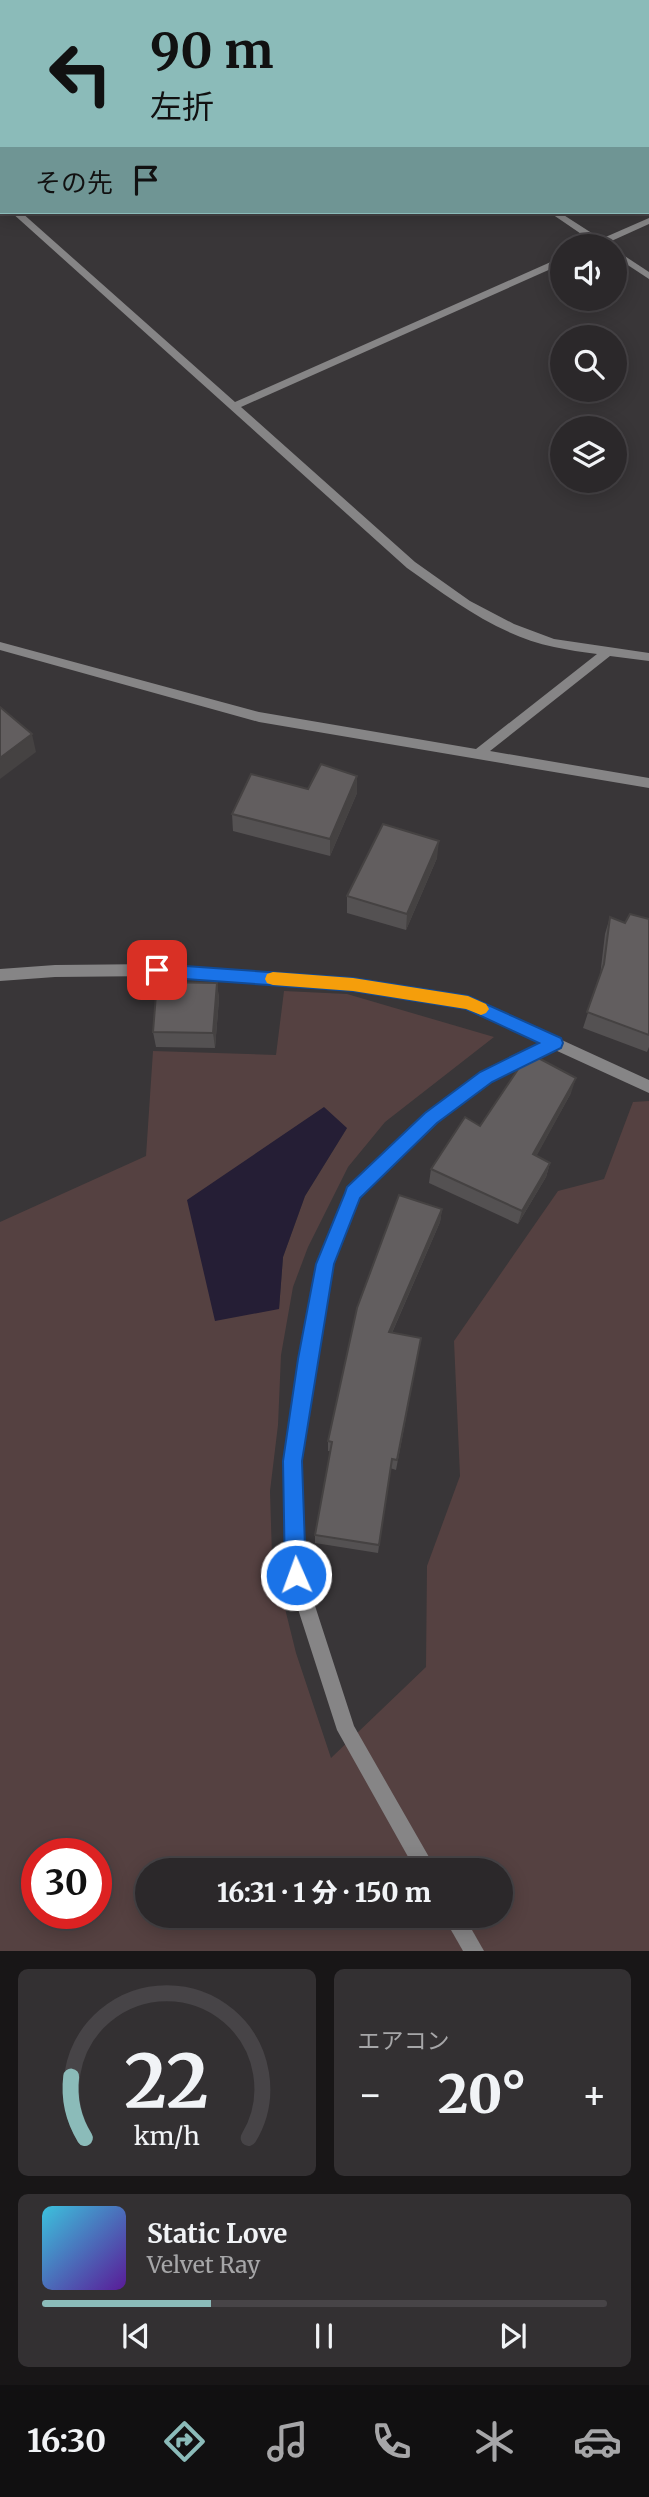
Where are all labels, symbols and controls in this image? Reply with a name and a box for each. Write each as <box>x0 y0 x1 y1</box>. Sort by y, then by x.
text: 90 m <box>150 20 274 81</box>
icon: left <box>35 28 126 119</box>
text: 左折 <box>150 87 214 127</box>
icon: arrive <box>127 161 165 199</box>
text: その先 <box>35 166 113 199</box>
map controls <box>550 234 627 493</box>
button: sound <box>550 234 627 311</box>
button: search <box>550 325 627 402</box>
button: layers <box>550 416 627 493</box>
pin <box>127 940 187 1000</box>
icon: arrive <box>138 951 176 989</box>
position arrow <box>259 1538 333 1612</box>
speed limit sign: 30 <box>21 1838 112 1929</box>
text: 16:31 · 1 分 · 150 m <box>217 1876 431 1909</box>
text: エアコン <box>358 2026 450 2055</box>
text: 22 <box>124 2037 209 2129</box>
text: 20° <box>438 2062 527 2127</box>
text: − <box>358 2071 383 2118</box>
text: + <box>582 2071 607 2118</box>
text: km/h <box>134 2120 200 2152</box>
text: Static Love <box>147 2217 287 2250</box>
text: Velvet Ray <box>147 2250 260 2279</box>
icon: previous <box>117 2317 155 2355</box>
icon: pause <box>305 2317 343 2355</box>
icon: next <box>494 2317 532 2355</box>
icon: directions <box>160 2417 209 2466</box>
icon: music <box>263 2417 312 2466</box>
icon: phone <box>367 2417 416 2466</box>
icon: climate <box>470 2417 519 2466</box>
icon: car <box>573 2417 622 2466</box>
text: 16:30 <box>27 2421 106 2461</box>

